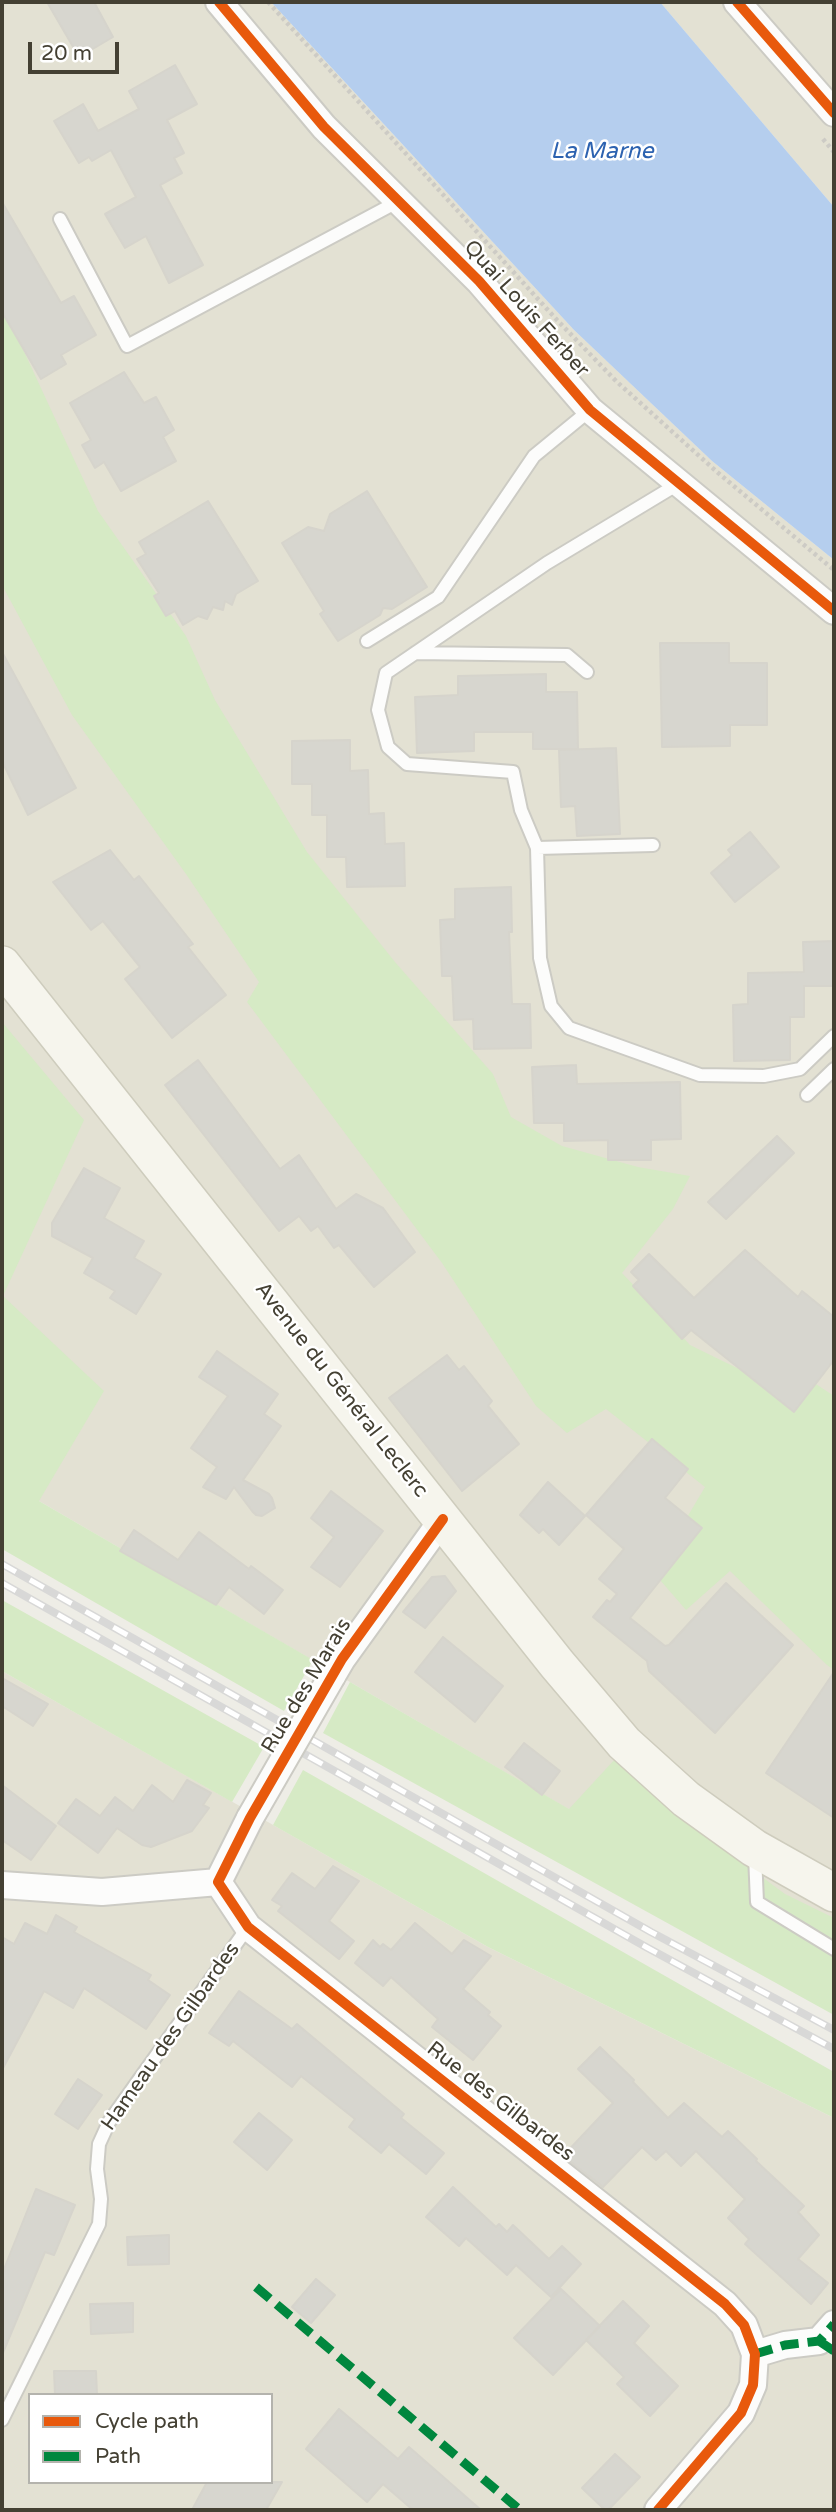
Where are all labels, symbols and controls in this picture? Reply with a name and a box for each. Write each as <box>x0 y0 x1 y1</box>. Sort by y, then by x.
scale bar <box>32 28 122 72</box>
text: 20 m <box>41 41 92 66</box>
water label: La Marne <box>550 138 654 166</box>
street label: Quai Louis Ferber <box>458 235 594 383</box>
street label: Avenue du Général Leclerc <box>249 1277 433 1503</box>
street label: Rue des Marais <box>257 1614 357 1758</box>
street label: Hameau des Gilbardes <box>96 1938 246 2136</box>
street label: Rue des Gilbardes <box>421 2037 579 2167</box>
legend <box>28 2393 273 2484</box>
text: Cycle path <box>95 2409 199 2434</box>
text: Path <box>95 2444 141 2469</box>

